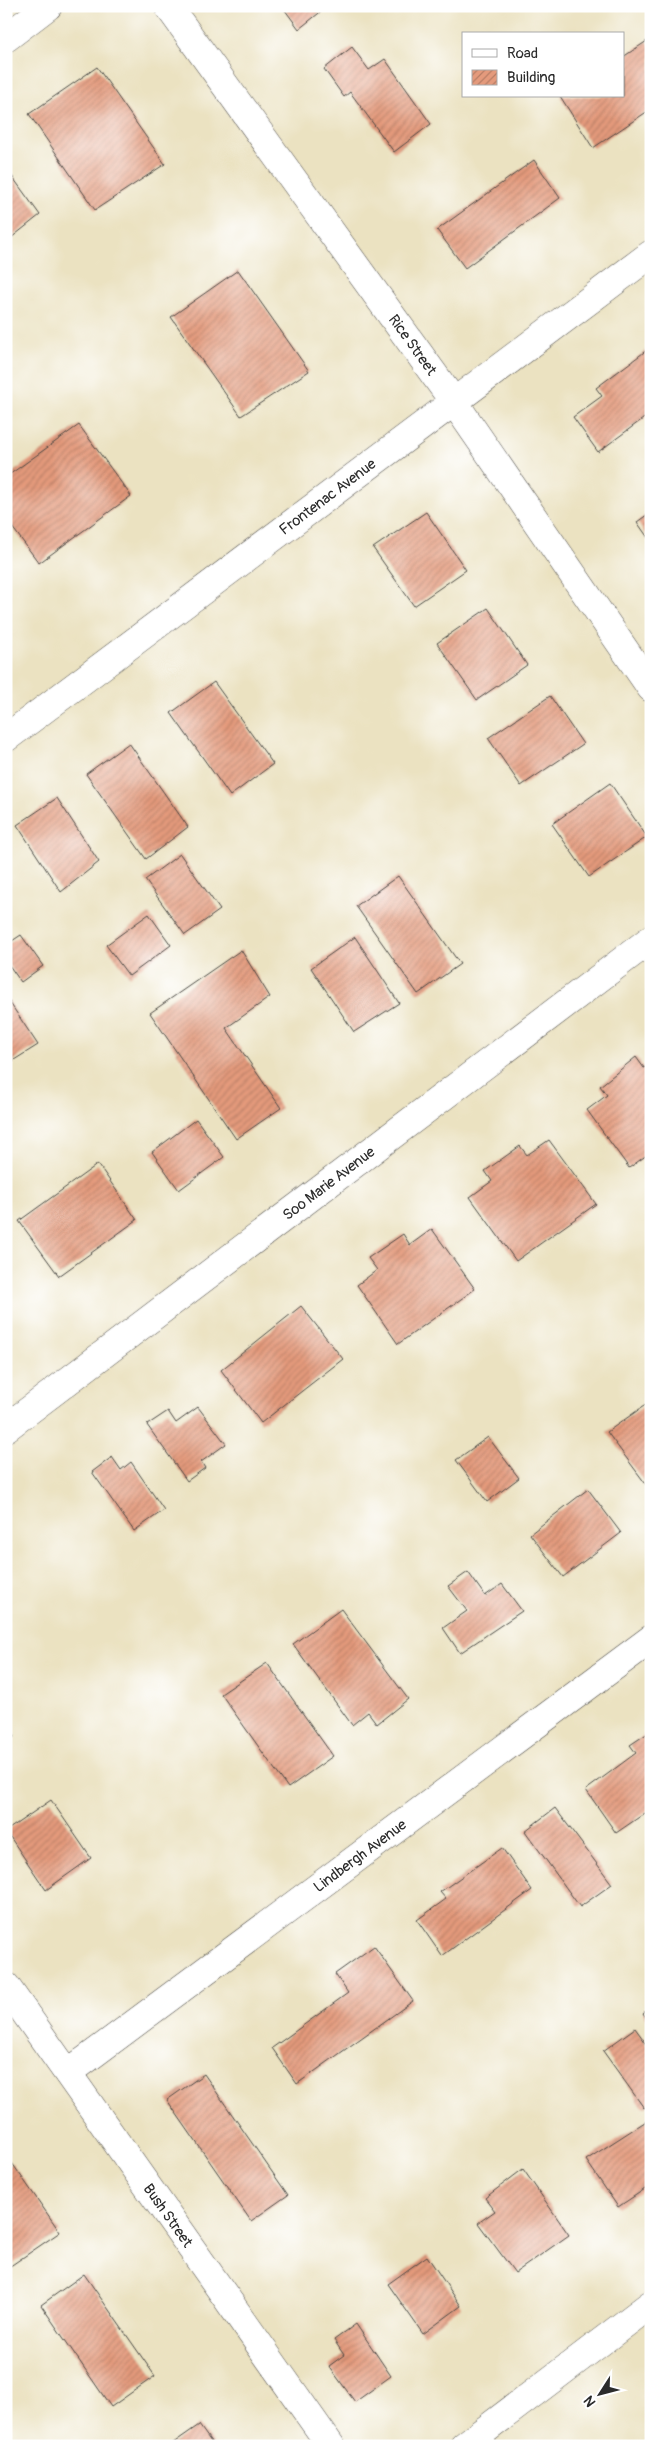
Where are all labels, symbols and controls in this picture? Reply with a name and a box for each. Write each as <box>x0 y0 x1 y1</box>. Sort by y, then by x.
legend <box>462 32 624 98</box>
text: Road <box>507 44 538 63</box>
text: Building <box>507 68 555 87</box>
street label: Rice Street <box>384 311 441 380</box>
street label: Frontenac Avenue <box>276 454 380 540</box>
street label: Soo Marie Avenue <box>279 1142 379 1225</box>
street label: Lindbergh Avenue <box>310 1815 411 1897</box>
street label: Bush Street <box>139 2180 197 2252</box>
north arrow <box>574 2370 624 2420</box>
text: N <box>580 2393 600 2410</box>

